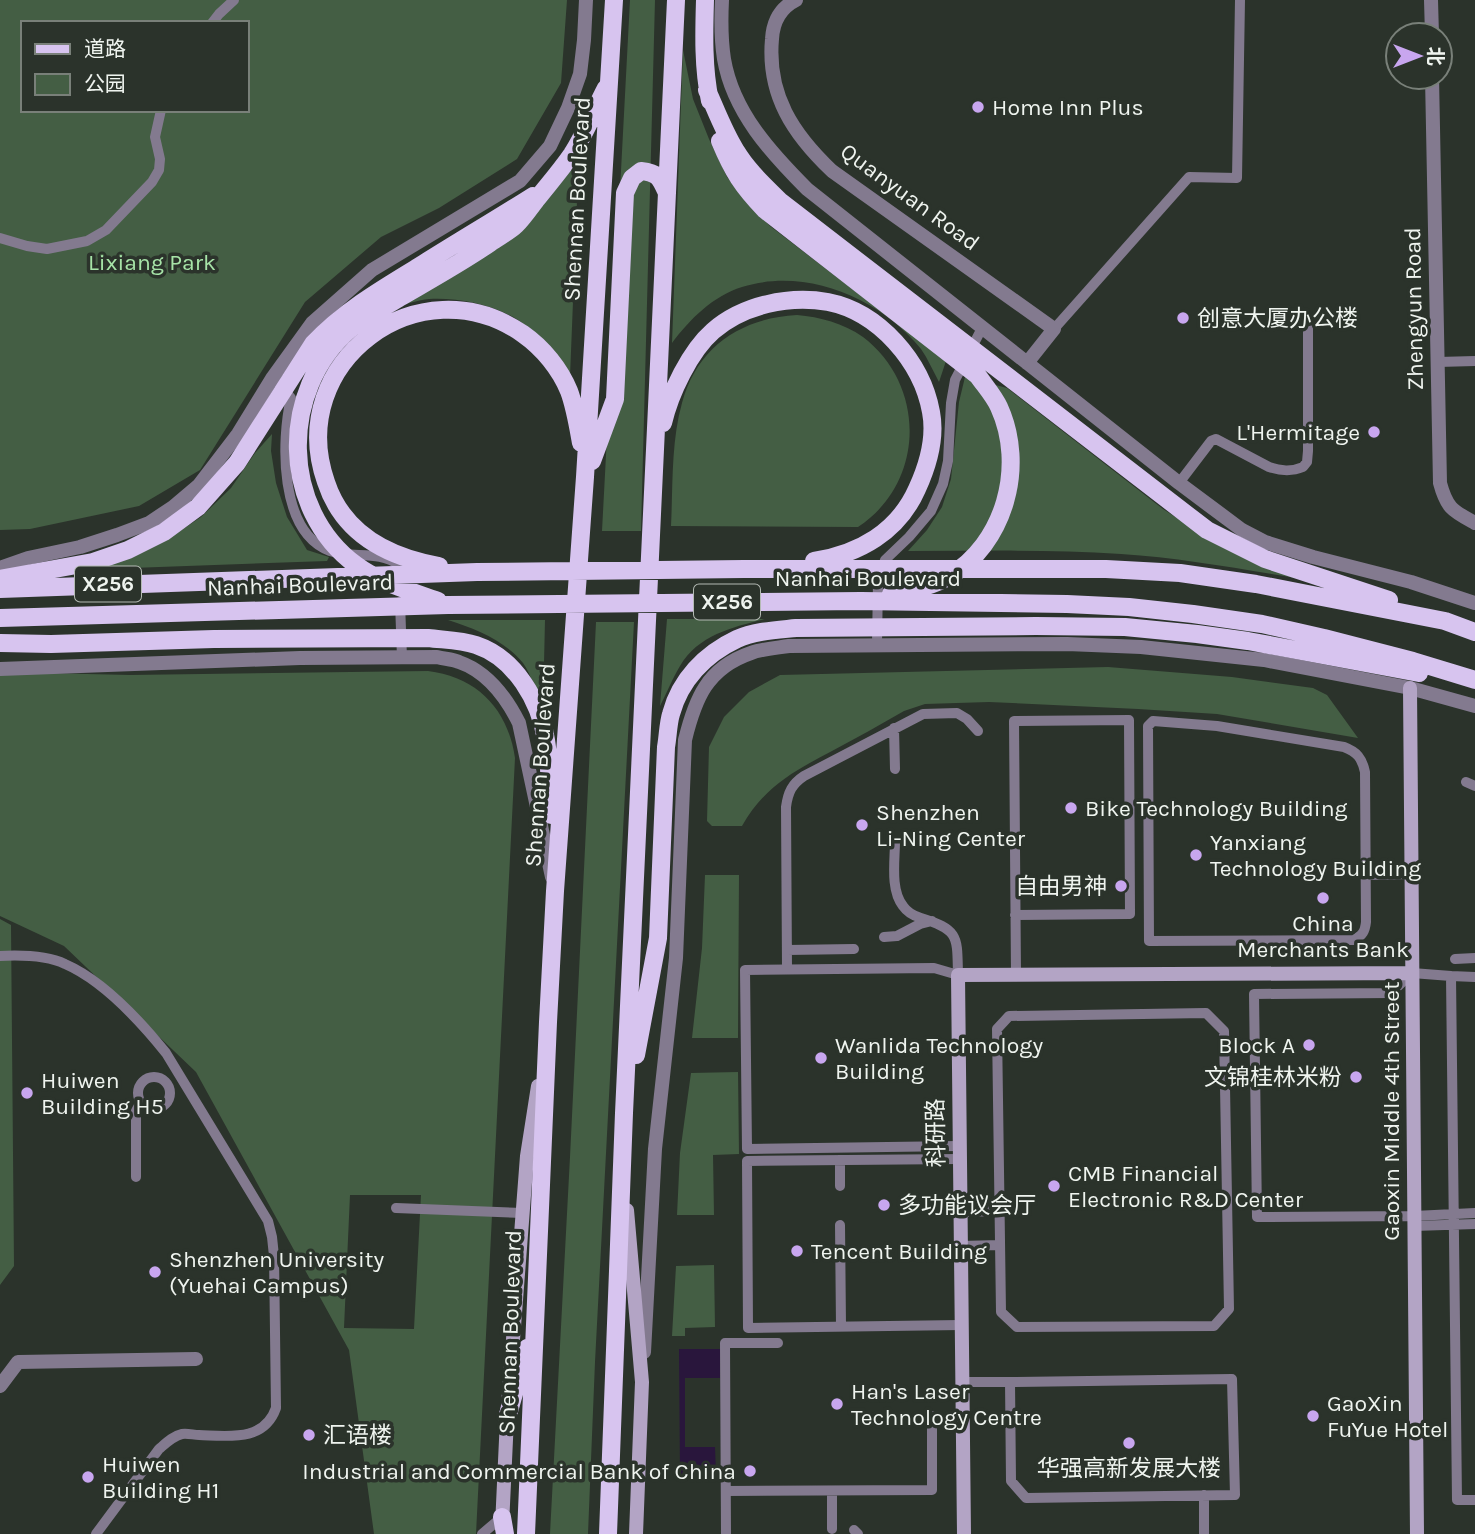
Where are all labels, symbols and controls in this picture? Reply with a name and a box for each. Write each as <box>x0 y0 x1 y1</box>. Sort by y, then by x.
legend <box>21 21 248 112</box>
north arrow <box>1384 21 1454 91</box>
text: 道路 <box>84 37 126 61</box>
text: 北 <box>1424 46 1446 66</box>
text: 公园 <box>84 72 126 96</box>
place label: Home Inn Plus <box>992 94 1144 121</box>
street label: Shennan Boulevard <box>558 96 596 302</box>
marker: Home Inn Plus <box>970 99 986 115</box>
street label: Quanyuan Road <box>835 138 985 256</box>
street label: Zhengyun Road <box>1399 227 1429 391</box>
park label: Lixiang Park <box>88 249 216 276</box>
place label: 创意大厦办公楼 <box>1197 305 1358 332</box>
marker: 创意大厦办公楼 <box>1175 310 1191 326</box>
place label: L'Hermitage <box>1236 419 1360 446</box>
marker: L'Hermitage <box>1366 424 1382 440</box>
street label: Nanhai Boulevard <box>775 565 961 592</box>
road number: X256 <box>75 566 141 602</box>
street label: Nanhai Boulevard <box>206 568 394 602</box>
road number: X256 <box>694 584 760 620</box>
street label: Shennan Boulevard <box>519 662 561 868</box>
place label: Bike Technology Building <box>1085 795 1348 822</box>
place label: Shenzhen Li-Ning Center <box>876 799 1026 852</box>
marker: Bike Technology Building <box>1063 800 1079 816</box>
marker: Shenzhen Li-Ning Center <box>854 817 870 833</box>
place label: Yanxiang Technology Building <box>1210 829 1421 882</box>
marker: Yanxiang Technology Building <box>1188 847 1204 863</box>
place label: 自由男神 <box>1015 873 1107 900</box>
marker: 自由男神 <box>1113 878 1129 894</box>
marker: China Merchants Bank <box>1315 890 1331 906</box>
place label: China Merchants Bank <box>1237 910 1409 963</box>
street label: Gaoxin Middle 4th Street <box>1378 981 1405 1241</box>
place label: Wanlida Technology Building <box>835 1032 1044 1085</box>
place label: Block A <box>1218 1032 1295 1059</box>
marker: Block A <box>1301 1037 1317 1053</box>
marker: Wanlida Technology Building <box>813 1050 829 1066</box>
place label: 文锦桂林米粉 <box>1204 1064 1342 1091</box>
place label: Huiwen Building H5 <box>41 1067 164 1120</box>
marker: 文锦桂林米粉 <box>1348 1069 1364 1085</box>
marker: Huiwen Building H5 <box>19 1085 35 1101</box>
street label: 科研路 <box>922 1098 950 1168</box>
place label: CMB Financial Electronic R&D Center <box>1068 1160 1304 1213</box>
marker: CMB Financial Electronic R&D Center <box>1046 1178 1062 1194</box>
place label: 多功能议会厅 <box>898 1192 1036 1219</box>
marker: 多功能议会厅 <box>876 1197 892 1213</box>
street label: Shennan Boulevard <box>493 1229 527 1435</box>
place label: Tencent Building <box>811 1238 987 1265</box>
marker: Tencent Building <box>789 1243 805 1259</box>
place label: Shenzhen University (Yuehai Campus) <box>169 1246 384 1299</box>
marker: Shenzhen University (Yuehai Campus) <box>147 1264 163 1280</box>
place label: Han's Laser Technology Centre <box>851 1378 1042 1431</box>
place label: GaoXin FuYue Hotel <box>1327 1390 1448 1443</box>
marker: Han's Laser Technology Centre <box>829 1396 845 1412</box>
marker: GaoXin FuYue Hotel <box>1305 1408 1321 1424</box>
place label: 汇语楼 <box>323 1422 392 1449</box>
marker: 汇语楼 <box>301 1427 317 1443</box>
marker: 华强高新发展大楼 <box>1121 1435 1137 1451</box>
place label: Huiwen Building H1 <box>102 1451 219 1504</box>
place label: 华强高新发展大楼 <box>1037 1455 1221 1482</box>
place label: Industrial and Commercial Bank of China <box>302 1458 736 1485</box>
marker: Industrial and Commercial Bank of China <box>742 1463 758 1479</box>
marker: Huiwen Building H1 <box>80 1469 96 1485</box>

